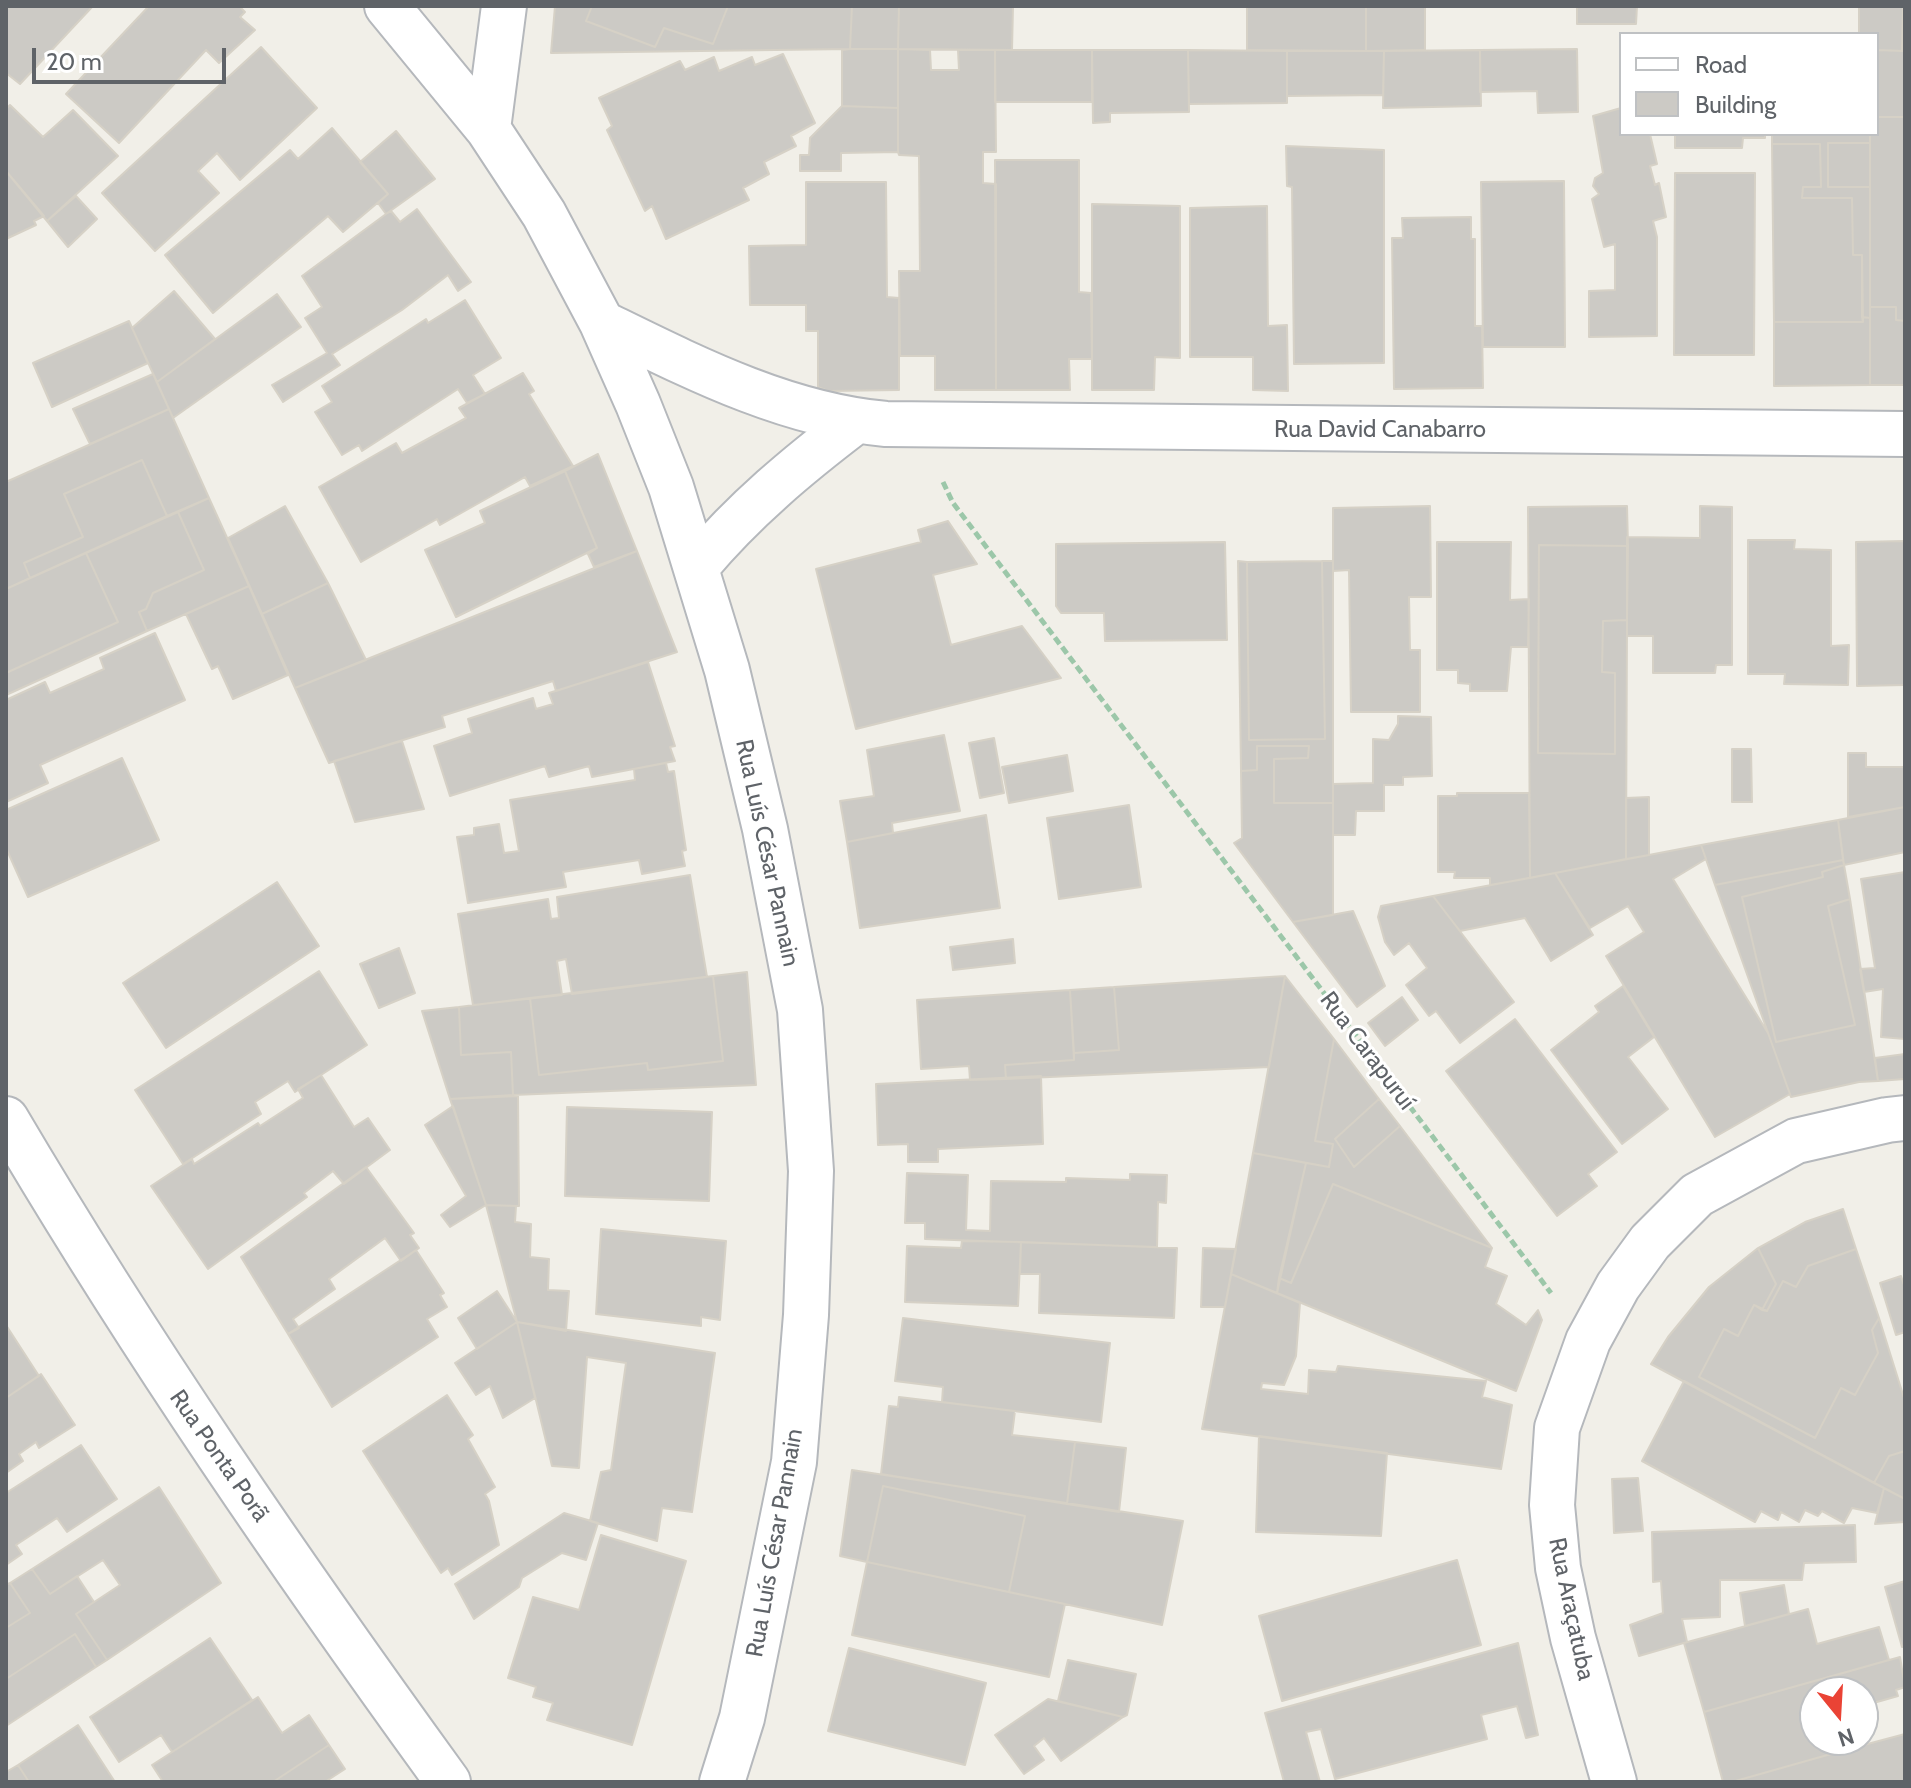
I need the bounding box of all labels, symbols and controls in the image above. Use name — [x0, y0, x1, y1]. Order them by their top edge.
scale bar — [36, 32, 230, 82]
legend — [1619, 32, 1879, 136]
text: 20 m — [46, 47, 102, 76]
text: Road — [1695, 50, 1747, 79]
text: Building — [1695, 90, 1776, 119]
street label: Rua David Canabarro — [1274, 416, 1486, 444]
street label: Rua Luís César Pannain — [729, 737, 805, 969]
street label: Rua Carapuruí — [1313, 986, 1421, 1116]
street label: Rua Ponta Porã — [163, 1385, 275, 1527]
street label: Rua Luís César Pannain — [741, 1427, 809, 1659]
street label: Rua Araçatuba — [1542, 1535, 1600, 1683]
north arrow — [1799, 1676, 1879, 1756]
text: N — [1834, 1722, 1858, 1753]

